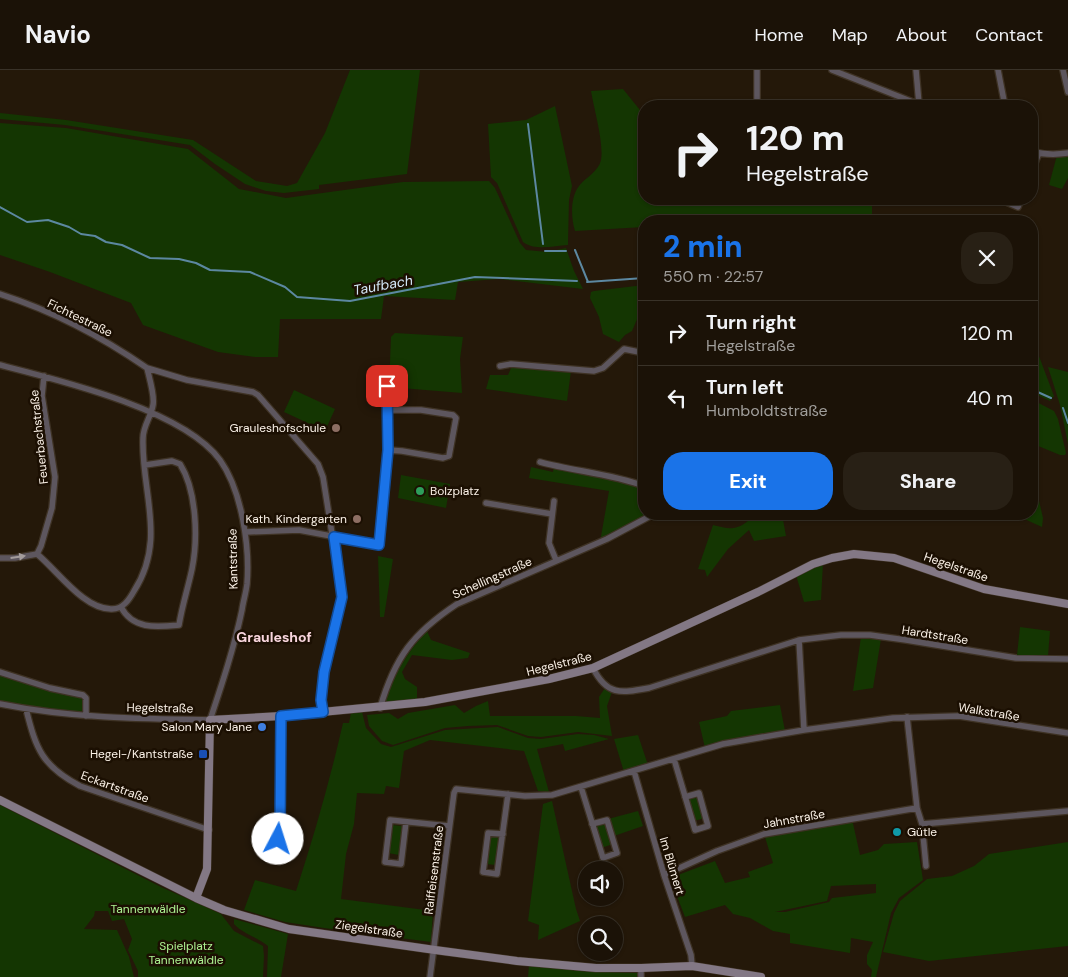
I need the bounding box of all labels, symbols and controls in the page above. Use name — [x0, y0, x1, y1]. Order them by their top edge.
text: Navio — [25, 19, 91, 50]
text: Home — [754, 23, 804, 47]
text: Map — [832, 23, 868, 47]
text: About — [896, 23, 947, 47]
text: Contact — [975, 23, 1043, 47]
text: 120 m — [746, 115, 845, 161]
icon: right — [663, 120, 728, 185]
text: Hegelstraße — [746, 159, 869, 188]
text: 2 min — [663, 227, 743, 266]
button: close — [961, 232, 1013, 284]
text: 550 m · 22:57 — [663, 266, 763, 287]
water label: Taufbach — [352, 271, 414, 299]
street label: Fichtestraße — [45, 295, 115, 341]
text: Turn right — [706, 310, 796, 335]
icon: right — [663, 319, 691, 347]
text: 120 m — [961, 321, 1013, 346]
text: Hegelstraße — [706, 335, 795, 356]
pin — [366, 365, 408, 407]
icon: arrive — [373, 372, 401, 400]
text: Turn left — [706, 375, 784, 400]
icon: left — [663, 384, 691, 412]
text: 40 m — [966, 386, 1013, 411]
street label: Feuerbachstraße — [26, 389, 52, 485]
text: Humboldtstraße — [706, 400, 828, 421]
place label: Grauleshofschule — [230, 420, 326, 436]
marker: Grauleshofschule — [330, 422, 342, 434]
button: Exit — [663, 452, 833, 510]
button: Share — [843, 452, 1013, 510]
place label: Bolzplatz — [430, 483, 479, 499]
marker: Bolzplatz — [414, 485, 426, 497]
place label: Kath. Kindergarten — [245, 511, 347, 527]
marker: Kath. Kindergarten — [351, 513, 363, 525]
street label: Kantstraße — [224, 528, 242, 590]
street label: Hegelstraße — [922, 549, 990, 586]
one-way arrow — [11, 553, 27, 561]
street label: Schellingstraße — [450, 553, 534, 603]
street label: Hardtstraße — [901, 622, 970, 648]
district label: Grauleshof — [236, 628, 312, 646]
street label: Hegelstraße — [525, 648, 594, 680]
street label: Hegelstraße — [126, 699, 194, 717]
street label: Walkstraße — [957, 699, 1021, 725]
place label: Salon Mary Jane — [161, 719, 252, 735]
marker: Salon Mary Jane — [256, 721, 268, 733]
place label: Hegel-/Kantstraße — [90, 746, 193, 762]
marker: Hegel-/Kantstraße — [197, 748, 209, 760]
street label: Eckartstraße — [79, 767, 151, 807]
street label: Jahnstraße — [762, 806, 826, 832]
position arrow — [251, 812, 303, 864]
street label: Raiffeisenstraße — [421, 824, 447, 916]
place label: Gütle — [907, 824, 937, 840]
marker: Gütle — [891, 826, 903, 838]
street label: Im Blümert — [656, 835, 689, 897]
map controls — [578, 861, 623, 961]
button: sound — [578, 861, 623, 906]
park label: Tannenwäldle — [110, 901, 186, 917]
street label: Ziegelstraße — [334, 916, 404, 942]
button: search — [578, 916, 623, 961]
park label: Spielplatz Tannenwäldle — [148, 938, 224, 968]

